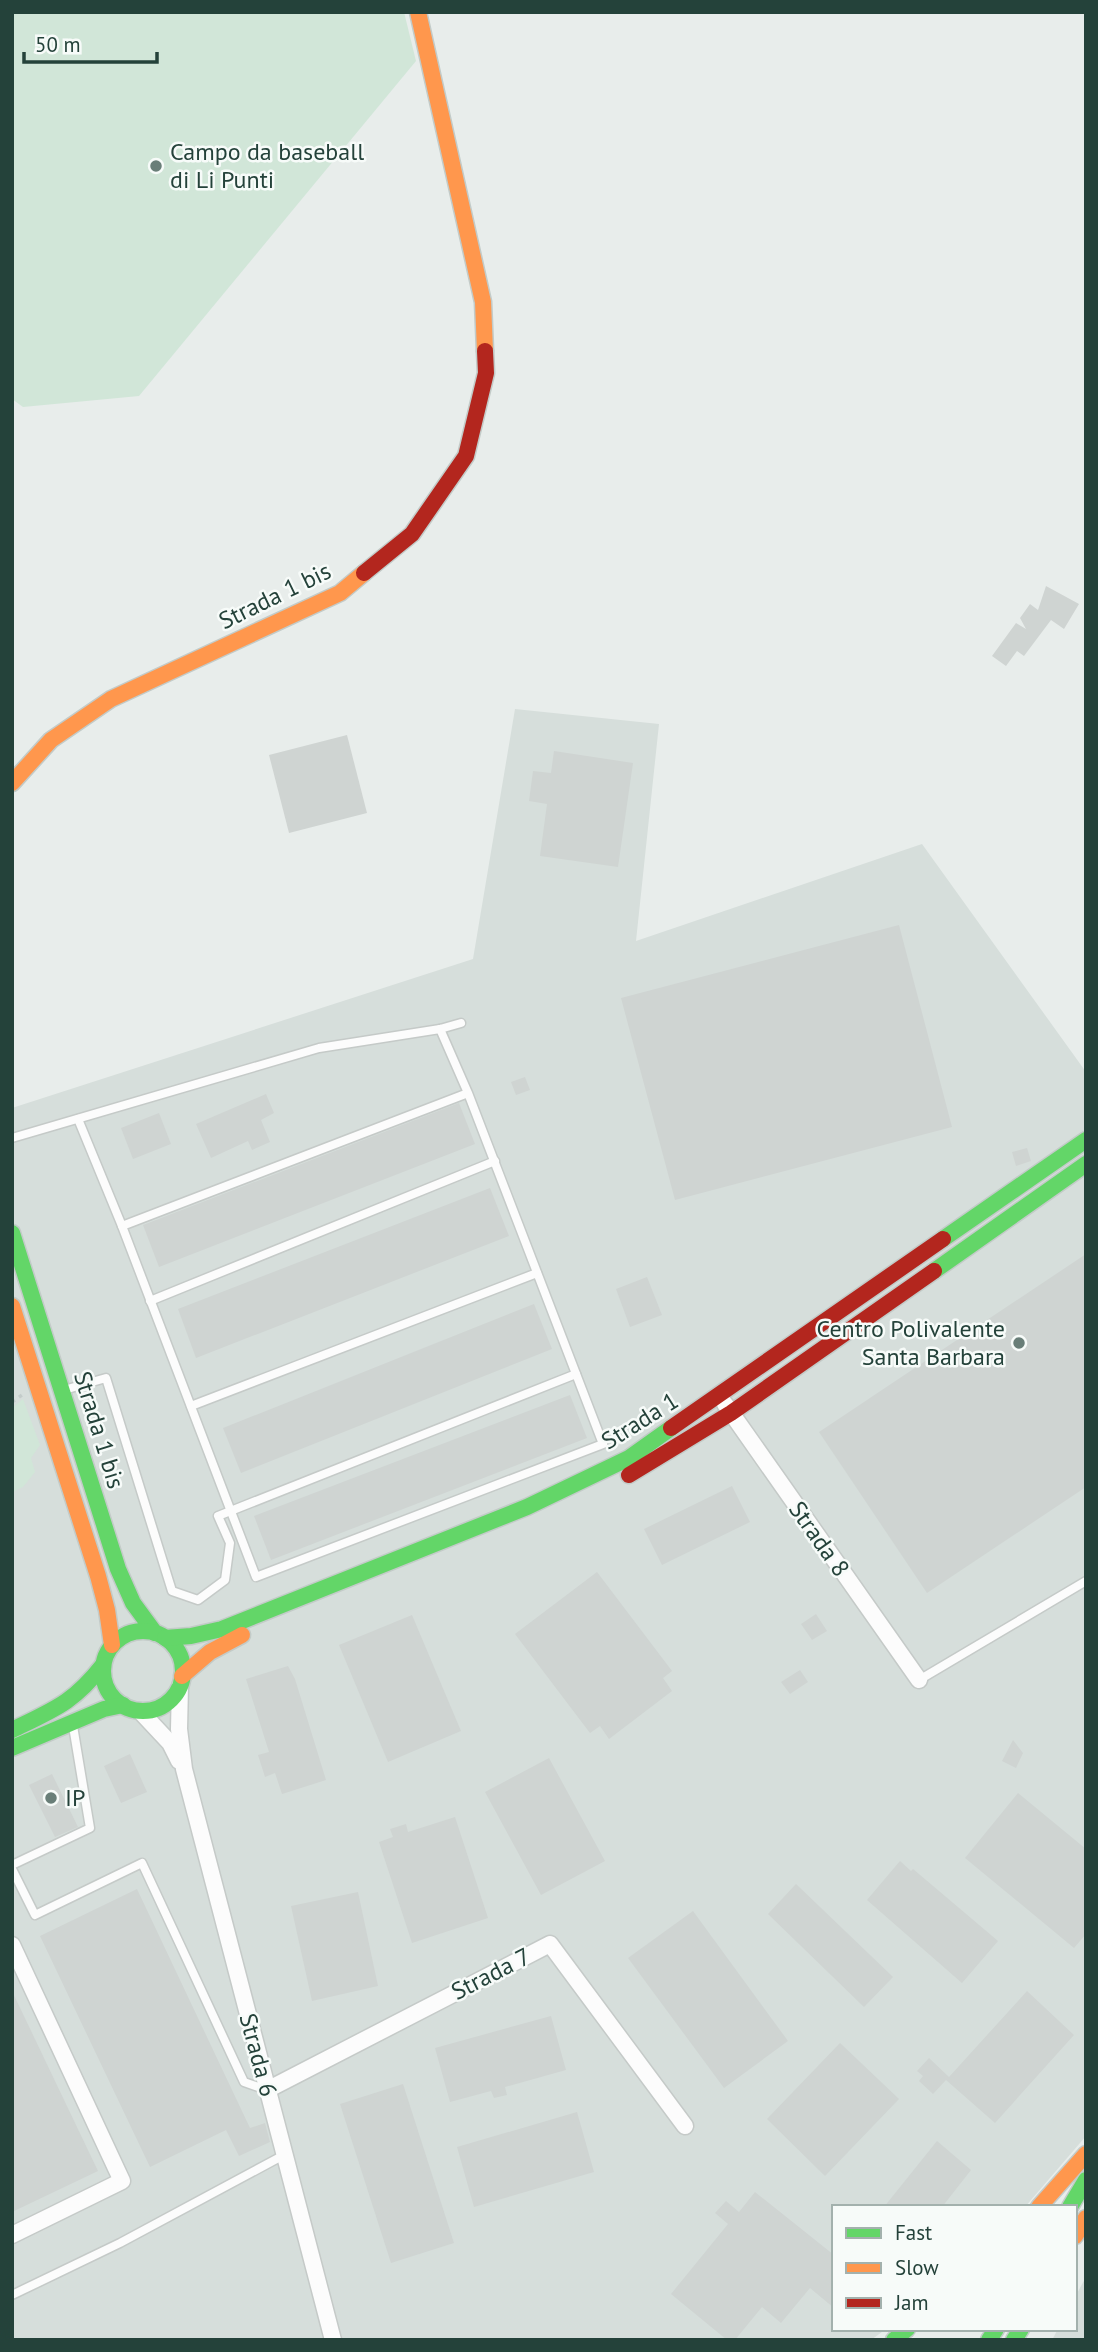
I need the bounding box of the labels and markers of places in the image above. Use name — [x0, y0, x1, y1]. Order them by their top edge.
place label: Campo da baseball di Li Punti — [170, 136, 364, 195]
marker: Campo da baseball di Li Punti — [148, 158, 164, 174]
place label: Centro Polivalente Santa Barbara — [817, 1313, 1005, 1372]
marker: Centro Polivalente Santa Barbara — [1011, 1335, 1027, 1351]
place label: IP — [65, 1782, 85, 1813]
marker: IP — [43, 1790, 59, 1806]

